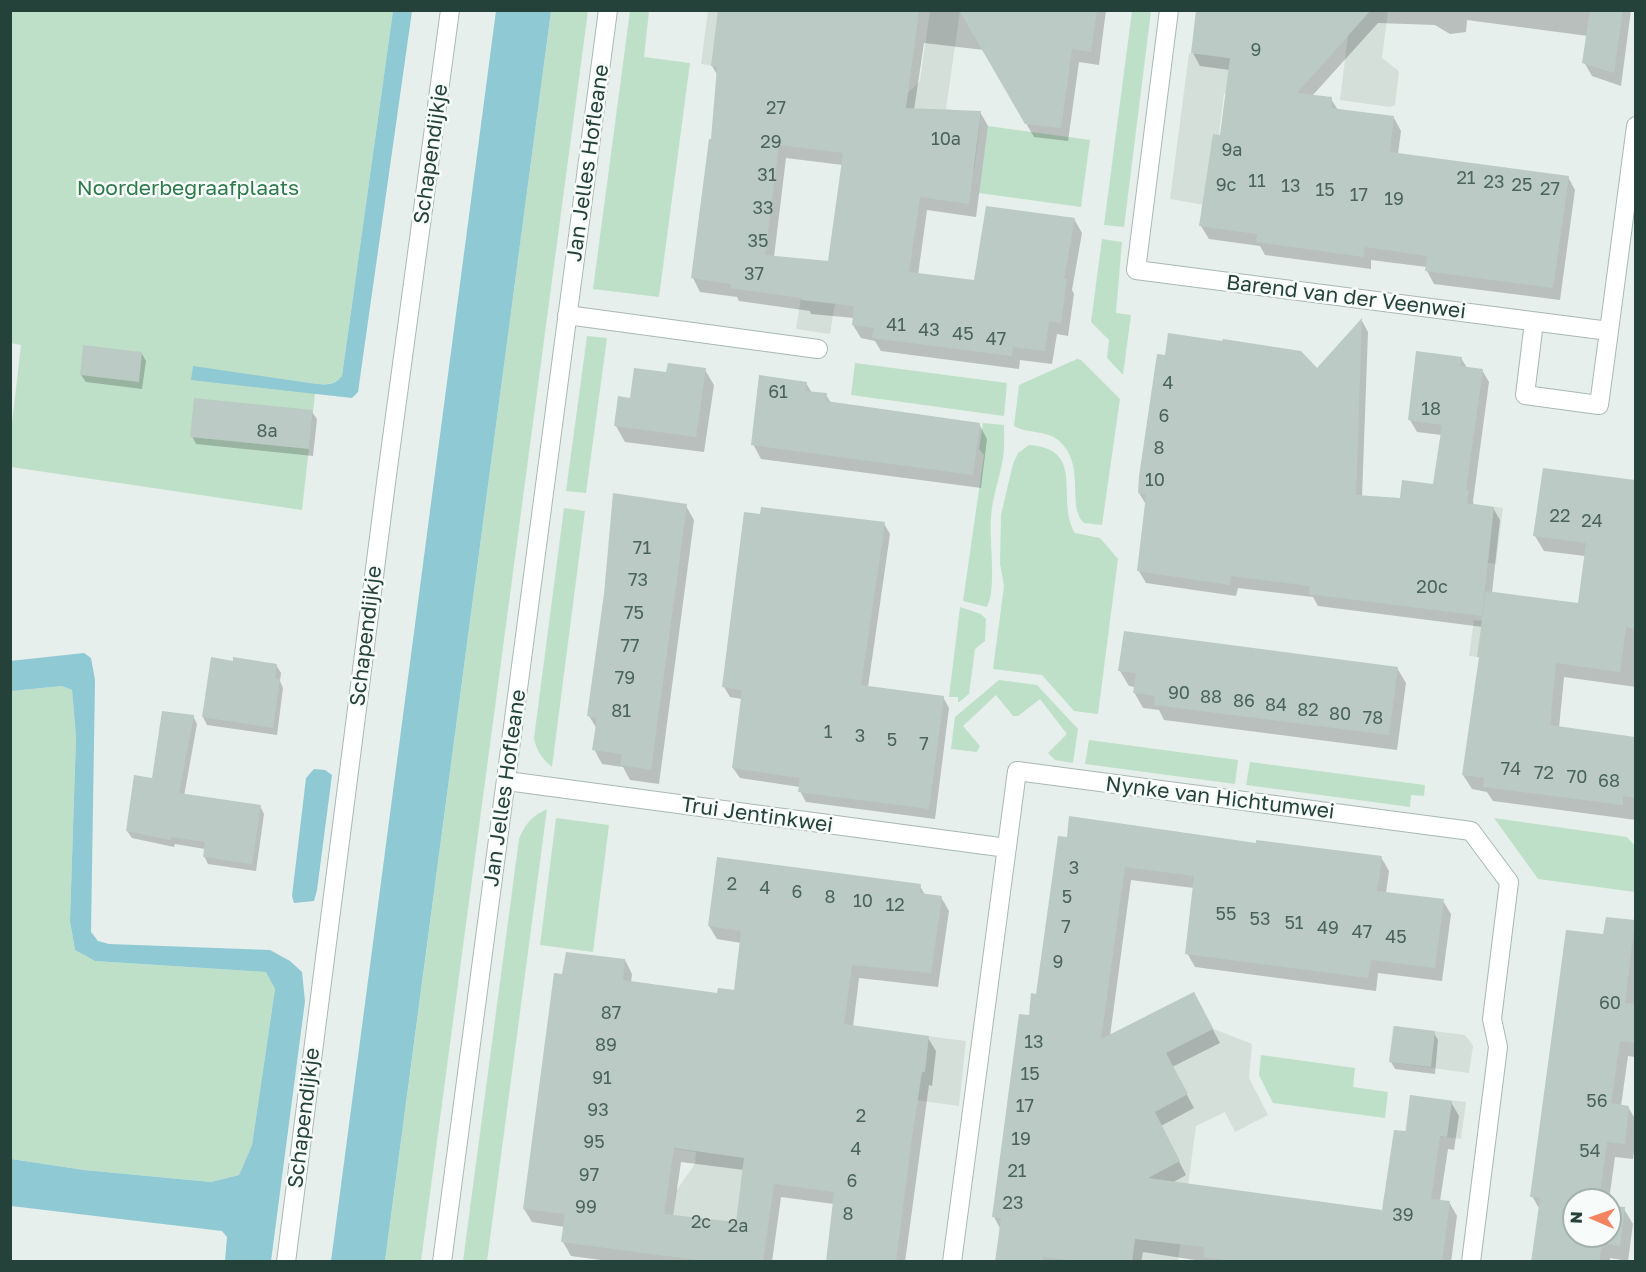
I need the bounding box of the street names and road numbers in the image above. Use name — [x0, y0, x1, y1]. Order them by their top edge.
street label: Jan Jelles Hofleane — [562, 63, 614, 263]
street label: Schapendijkje — [409, 82, 453, 226]
street label: Barend van der Veenwei — [1225, 270, 1467, 324]
street label: Schapendijkje — [345, 564, 387, 708]
street label: Jan Jelles Hofleane — [479, 688, 531, 888]
street label: Nynke van Hichtumwei — [1104, 771, 1336, 825]
street label: Trui Jentinkwei — [679, 792, 835, 838]
street label: Schapendijkje — [283, 1046, 325, 1190]

